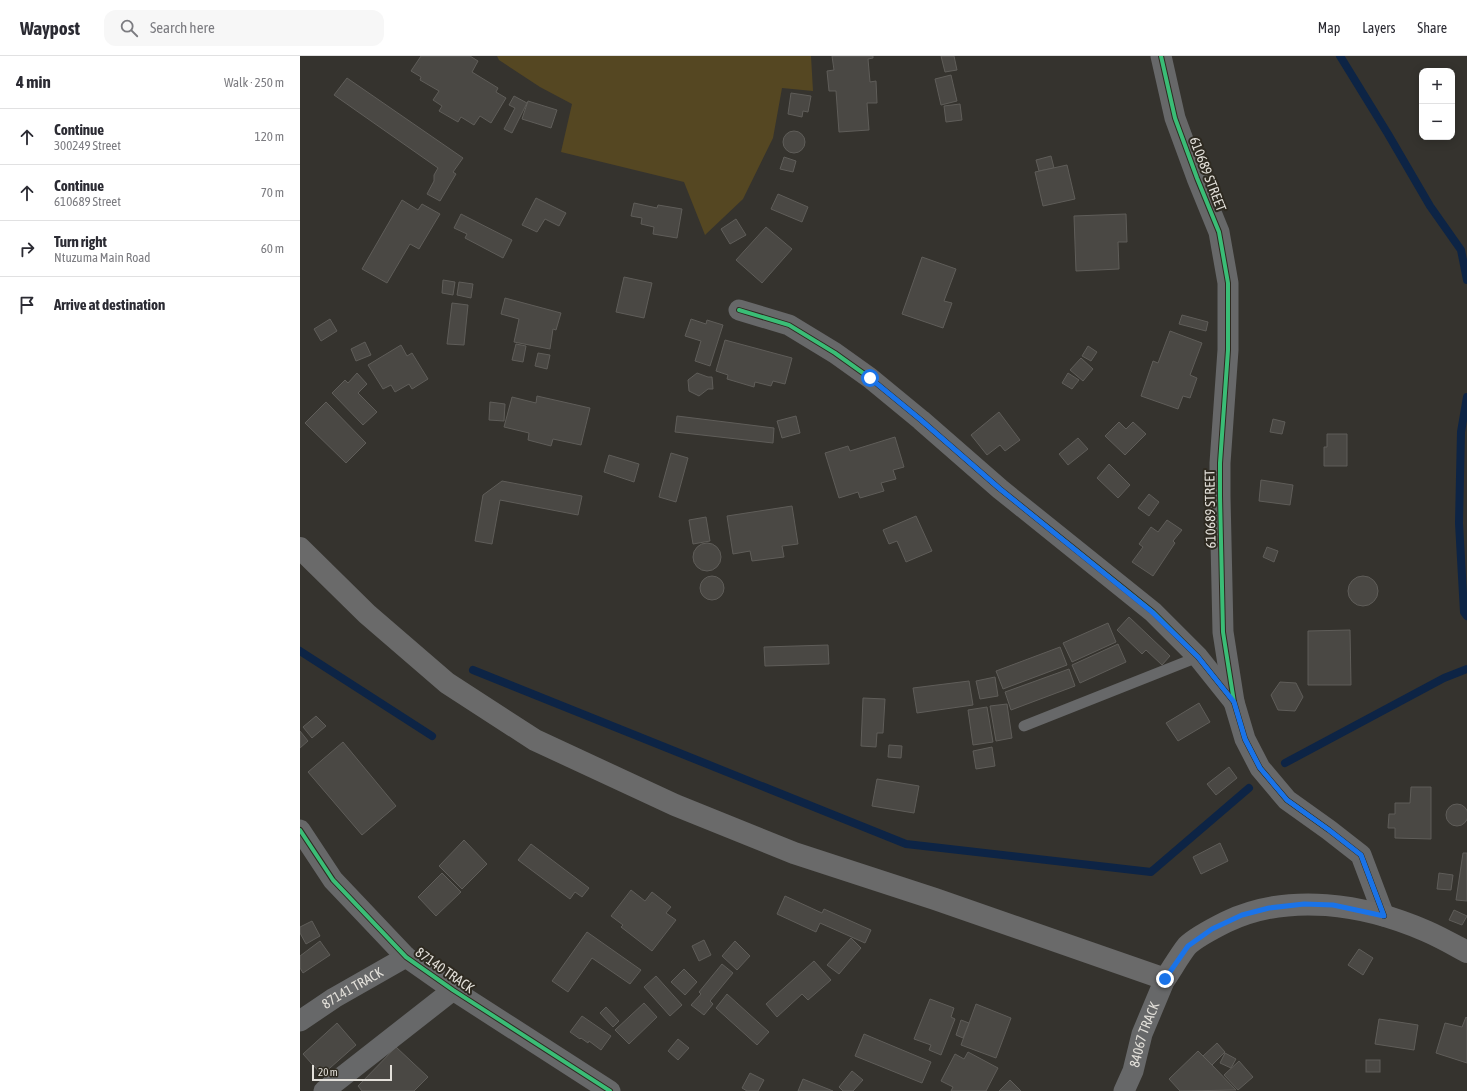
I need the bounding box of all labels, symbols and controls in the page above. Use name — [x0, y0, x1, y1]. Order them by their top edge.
search box — [104, 10, 384, 46]
text: Waypost — [20, 17, 80, 39]
icon: search — [118, 17, 140, 39]
text: Search here — [150, 19, 215, 36]
text: Map — [1318, 20, 1340, 36]
text: Layers — [1362, 20, 1395, 36]
text: Share — [1417, 20, 1447, 36]
map controls — [1419, 68, 1455, 140]
button: + — [1419, 68, 1455, 104]
text: 4 min — [16, 72, 51, 92]
text: Walk · 250 m — [224, 75, 284, 90]
button: − — [1419, 104, 1455, 140]
text: Continue — [54, 121, 104, 138]
icon: ahead — [16, 126, 38, 148]
text: 120 m — [255, 129, 284, 144]
street label: 610689 STREET — [1186, 134, 1230, 214]
text: 300249 Street — [54, 138, 121, 153]
text: Continue — [54, 177, 104, 194]
icon: ahead — [16, 182, 38, 204]
text: 70 m — [261, 185, 284, 200]
text: 610689 Street — [54, 194, 121, 209]
text: Turn right — [54, 233, 107, 250]
icon: right — [16, 238, 38, 260]
text: 60 m — [261, 241, 284, 256]
text: Ntuzuma Main Road — [54, 250, 151, 265]
icon: arrive — [16, 294, 38, 316]
text: Arrive at destination — [54, 296, 165, 313]
route start — [861, 369, 879, 387]
street label: 610689 STREET — [1201, 470, 1219, 548]
street label: 87140 TRACK — [413, 944, 478, 996]
street label: 87141 TRACK — [319, 964, 386, 1012]
route end — [1156, 970, 1174, 988]
street label: 84067 TRACK — [1126, 999, 1163, 1069]
scale bar — [312, 1063, 392, 1082]
text: 20 m — [318, 1066, 338, 1078]

